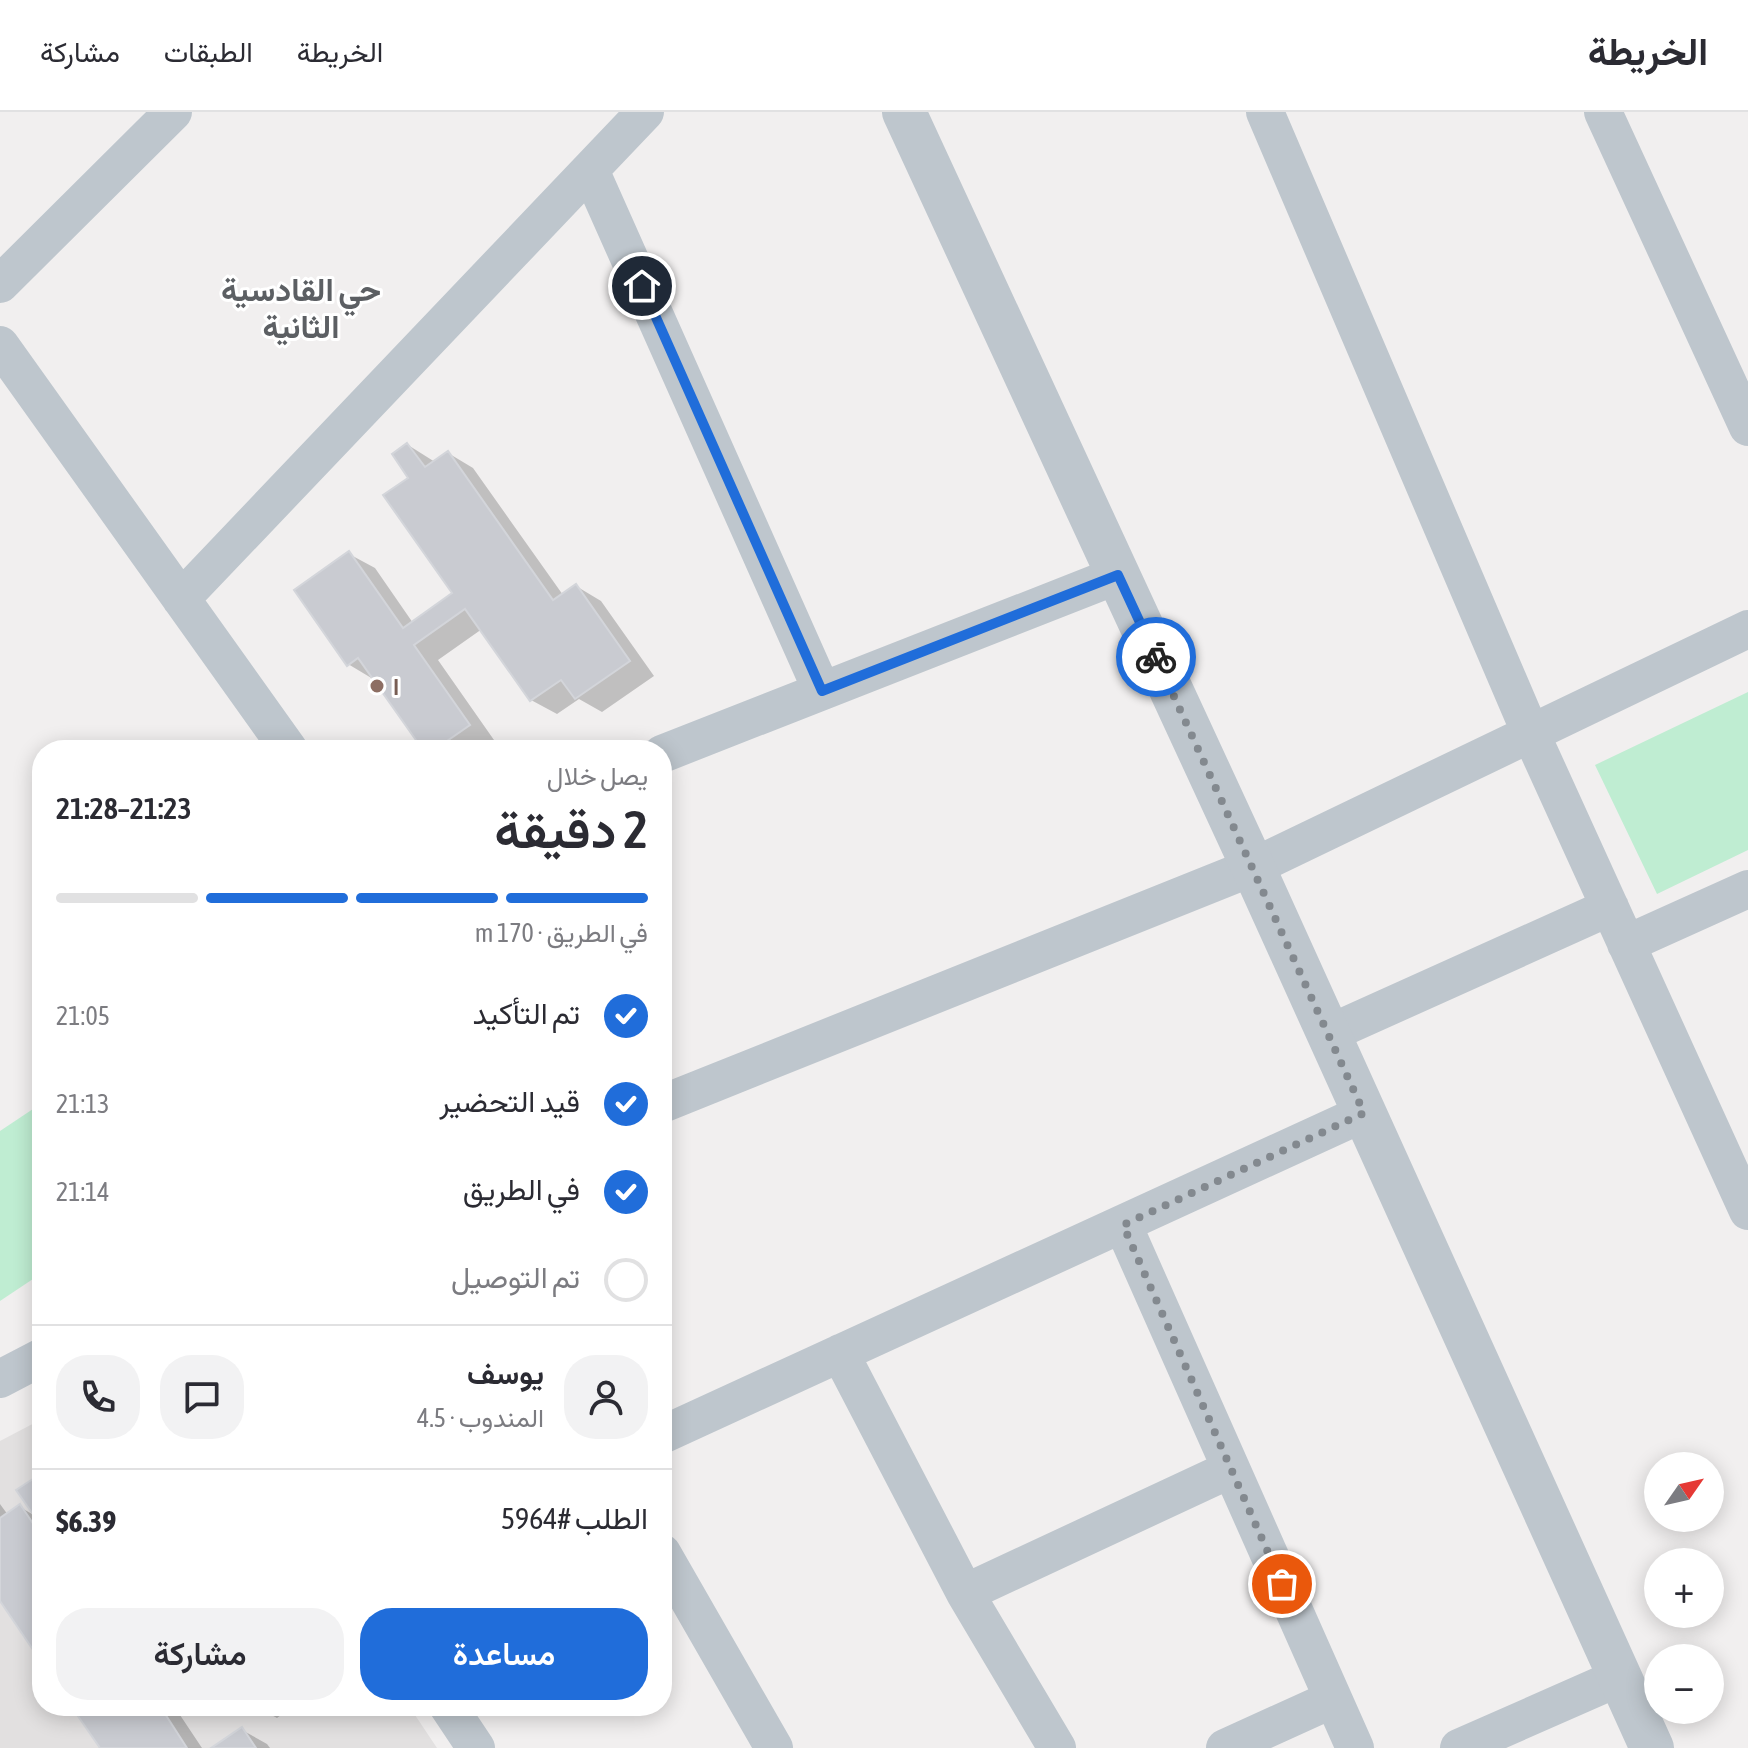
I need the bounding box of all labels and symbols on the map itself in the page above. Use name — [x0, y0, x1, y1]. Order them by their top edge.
pin — [608, 252, 676, 320]
district label: حي القادسية الثانية — [221, 271, 381, 346]
courier — [1116, 617, 1196, 697]
place label: ا — [393, 673, 399, 700]
marker: ا — [368, 677, 386, 695]
north arrow — [1644, 1452, 1724, 1532]
pin — [1248, 1550, 1316, 1618]

